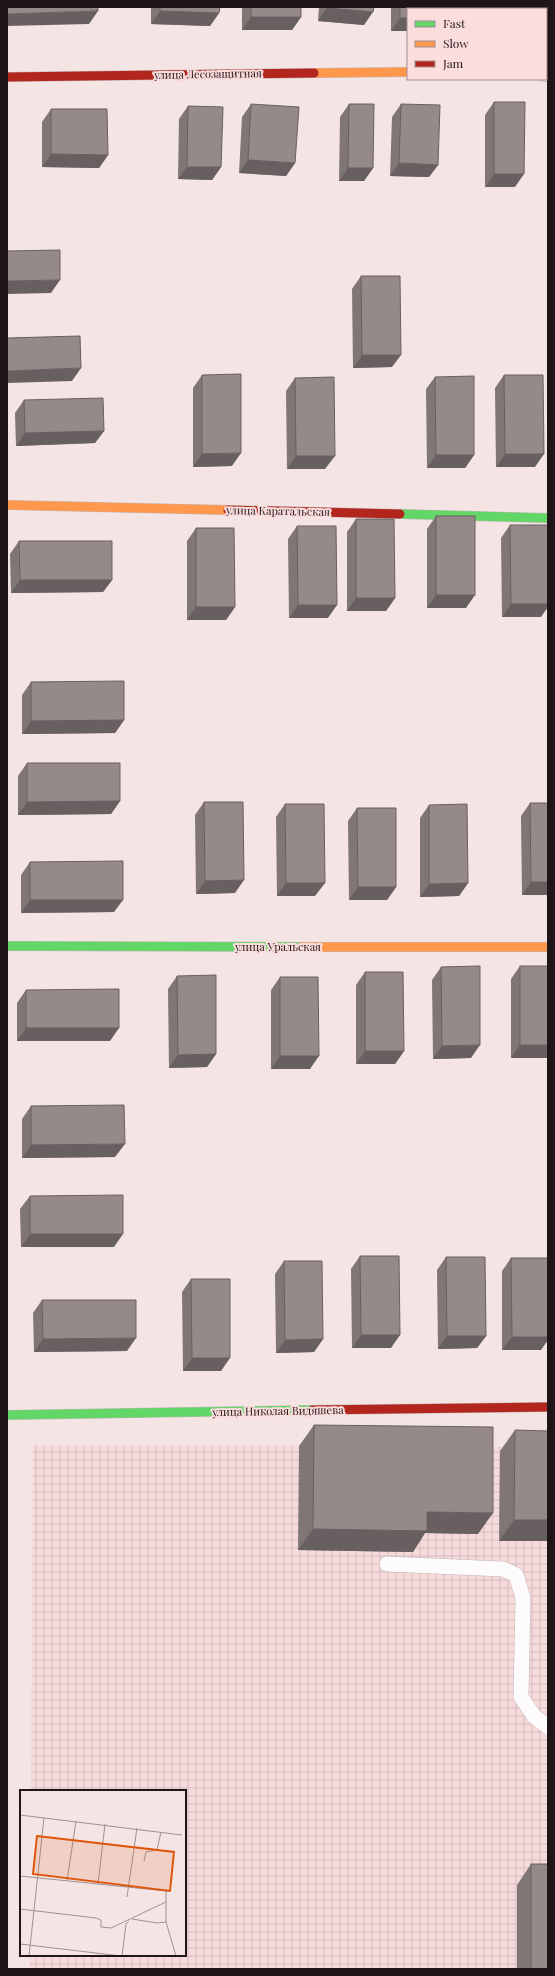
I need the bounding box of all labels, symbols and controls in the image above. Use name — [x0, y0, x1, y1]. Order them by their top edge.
legend — [407, 8, 547, 80]
text: Fast — [443, 15, 466, 31]
text: Slow — [443, 35, 469, 51]
text: Jam — [442, 55, 464, 71]
street label: улица Лесозащитная — [153, 65, 262, 82]
street label: улица Каратальская — [225, 502, 330, 519]
street label: улица Уральская — [234, 939, 321, 954]
street label: улица Николая Видяшева — [211, 1402, 344, 1419]
inset map — [20, 1790, 186, 1956]

